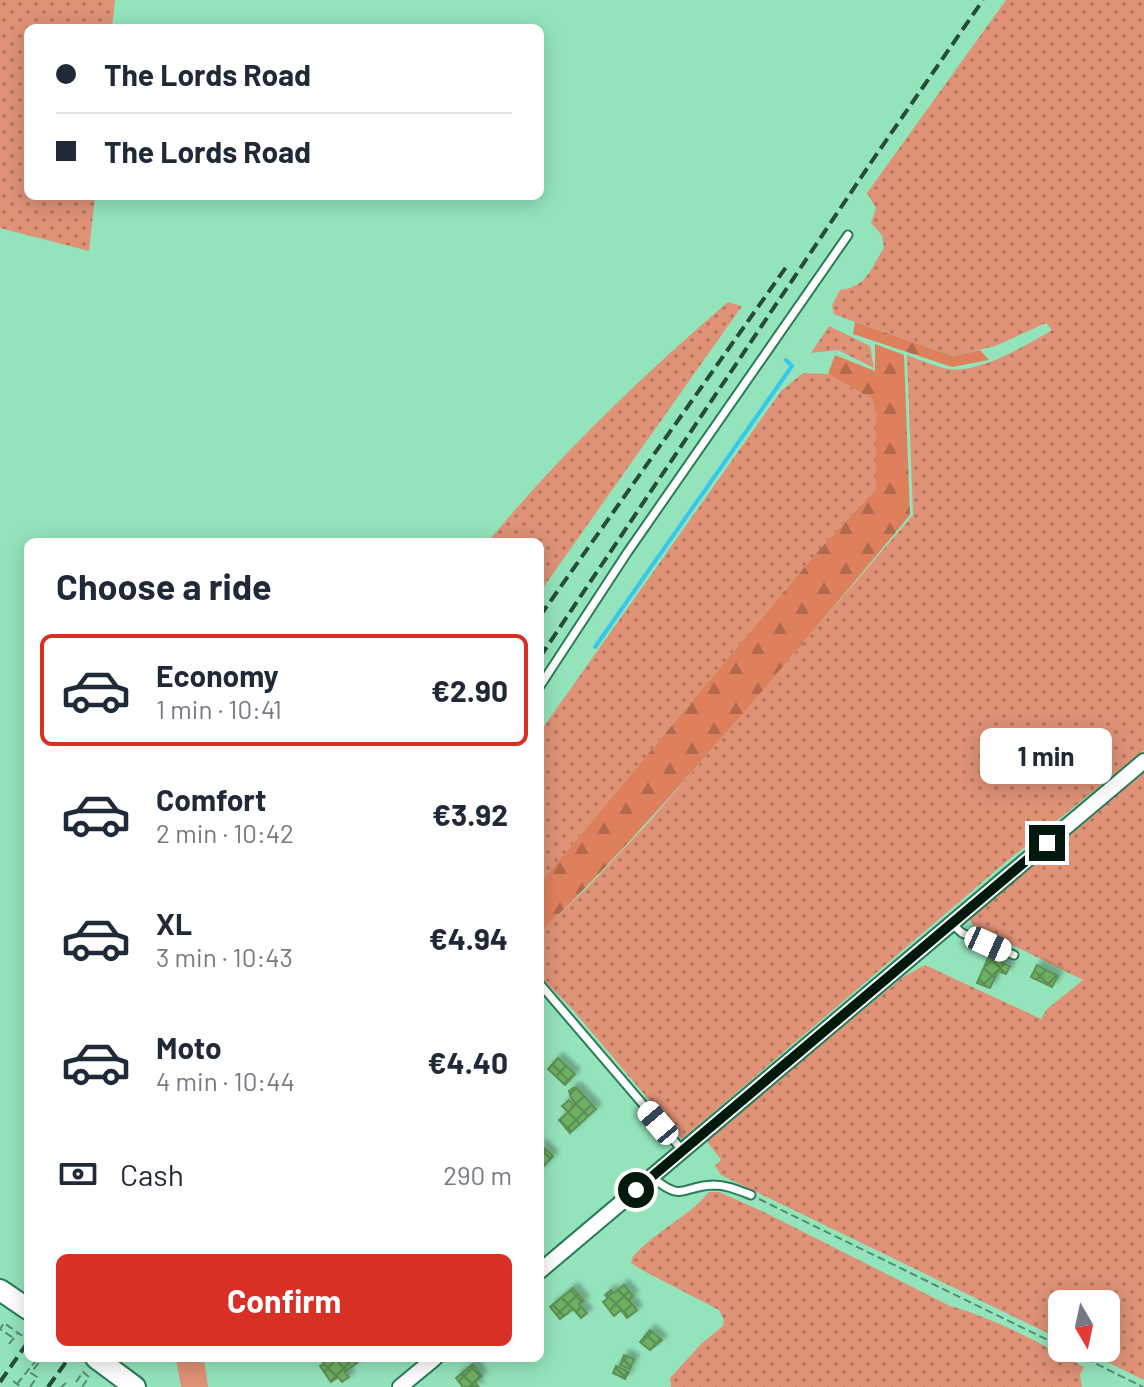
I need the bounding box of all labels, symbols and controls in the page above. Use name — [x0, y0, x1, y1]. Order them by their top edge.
text: The Lords Road — [104, 56, 311, 92]
text: The Lords Road — [104, 133, 311, 169]
text: Choose a ride — [56, 564, 272, 607]
icon: car — [60, 654, 132, 726]
text: Economy — [156, 657, 279, 693]
text: €2.90 — [431, 672, 508, 708]
text: 1 min · 10:41 — [156, 693, 282, 724]
callout: 1 min — [981, 727, 1113, 783]
text: 1 min — [1018, 740, 1074, 771]
icon: car — [60, 778, 132, 850]
text: Comfort — [156, 781, 266, 817]
text: €3.92 — [432, 796, 508, 832]
text: 2 min · 10:42 — [156, 817, 294, 848]
route end — [1029, 825, 1065, 861]
icon: car — [60, 902, 132, 974]
text: XL — [156, 905, 192, 941]
text: €4.94 — [429, 920, 508, 956]
car — [961, 923, 1015, 965]
text: 3 min · 10:43 — [156, 941, 293, 972]
icon: car — [60, 1026, 132, 1098]
text: Moto — [156, 1029, 222, 1065]
text: €4.40 — [427, 1044, 508, 1080]
text: 4 min · 10:44 — [156, 1065, 295, 1096]
car — [633, 1097, 683, 1149]
icon: cash — [56, 1152, 100, 1196]
text: Cash — [120, 1156, 184, 1192]
text: 290 m — [443, 1159, 512, 1190]
route start — [618, 1172, 654, 1208]
button: Confirm — [56, 1254, 512, 1346]
north arrow — [1048, 1290, 1120, 1362]
map controls — [1048, 1290, 1120, 1362]

